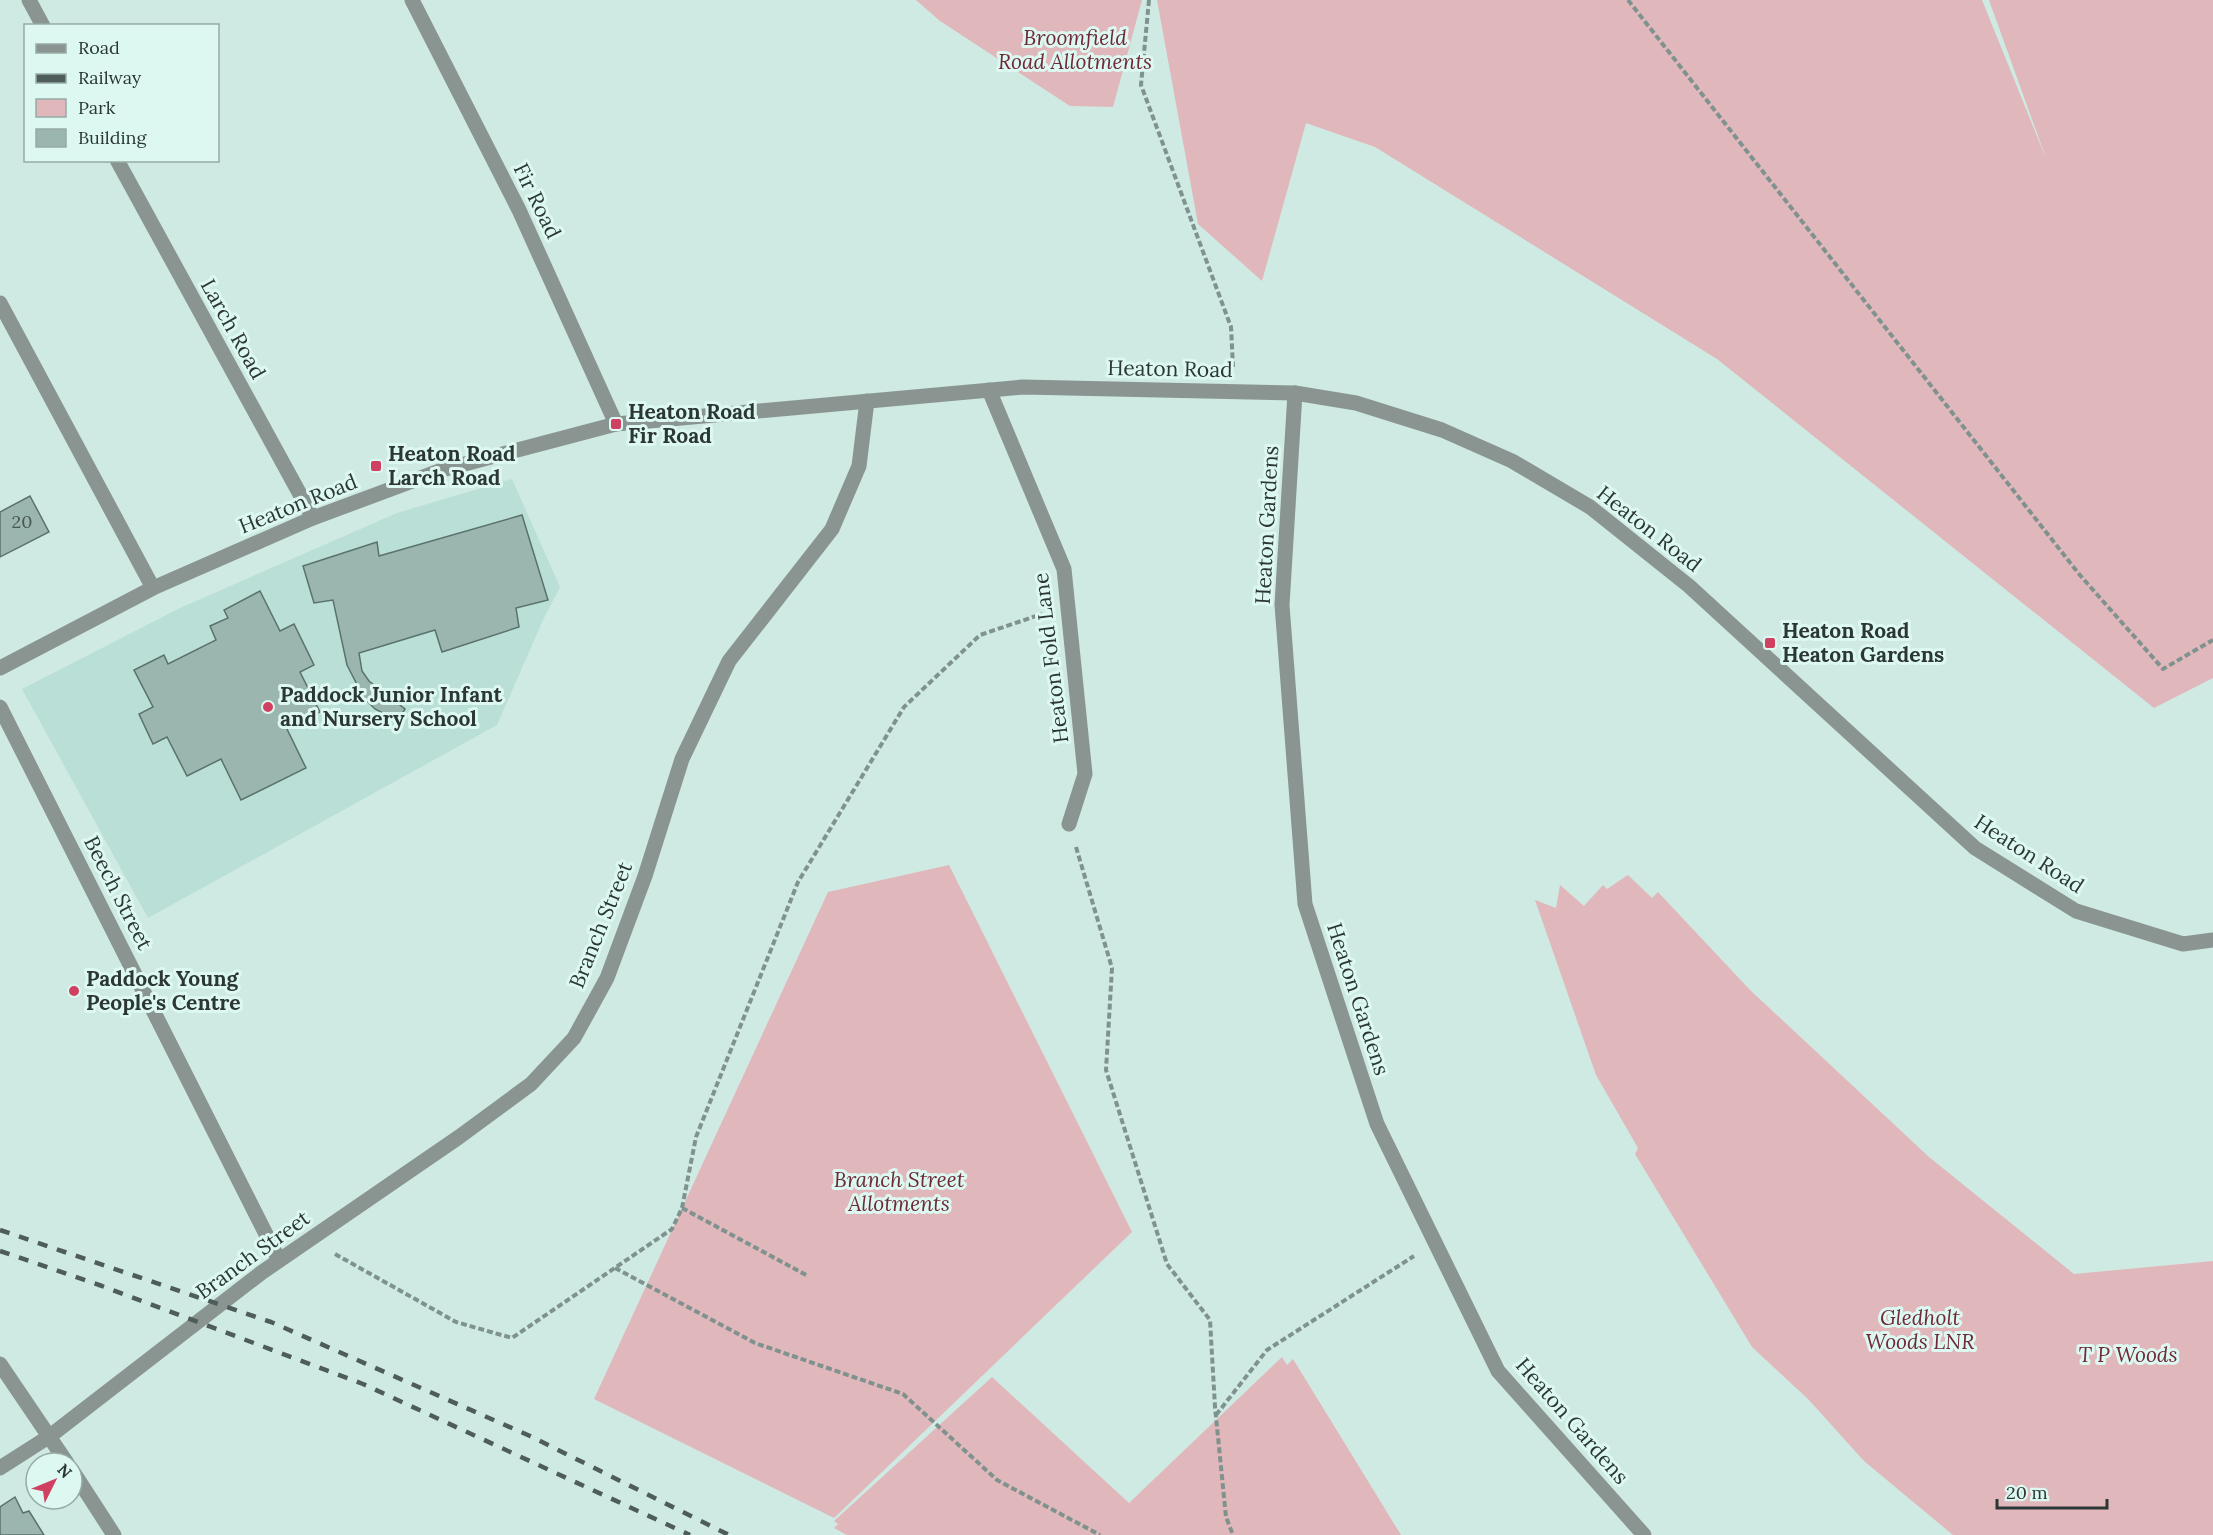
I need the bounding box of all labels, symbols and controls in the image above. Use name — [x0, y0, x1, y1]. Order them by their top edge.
legend — [24, 24, 219, 162]
park label: Broomfield Road Allotments — [998, 24, 1152, 75]
text: Road — [78, 36, 120, 59]
text: Railway — [78, 66, 142, 89]
text: Park — [78, 96, 116, 119]
text: Building — [78, 126, 148, 149]
street label: Fir Road — [508, 159, 567, 243]
street label: Larch Road — [195, 274, 272, 384]
street label: Heaton Road — [1107, 354, 1233, 383]
place label: Heaton Road Fir Road — [628, 398, 756, 449]
marker: Heaton Road Fir Road — [609, 417, 623, 431]
place label: Heaton Road Larch Road — [388, 440, 516, 491]
street label: Heaton Gardens — [1249, 445, 1284, 605]
marker: Heaton Road Larch Road — [369, 459, 383, 473]
street label: Heaton Road — [235, 468, 361, 540]
street label: Heaton Road — [1592, 479, 1707, 578]
house number: 20 — [12, 510, 32, 533]
street label: Heaton Fold Lane — [1027, 571, 1074, 745]
place label: Heaton Road Heaton Gardens — [1782, 617, 1944, 668]
marker: Heaton Road Heaton Gardens — [1763, 636, 1777, 650]
place label: Paddock Junior Infant and Nursery School — [280, 681, 503, 732]
marker: Paddock Junior Infant and Nursery School — [261, 700, 275, 714]
street label: Heaton Road — [1969, 808, 2089, 899]
street label: Beech Street — [78, 831, 159, 955]
street label: Branch Street — [563, 857, 639, 992]
street label: Heaton Gardens — [1321, 919, 1396, 1079]
place label: Paddock Young People's Centre — [86, 965, 241, 1016]
marker: Paddock Young People's Centre — [67, 984, 81, 998]
park label: Branch Street Allotments — [834, 1166, 965, 1217]
street label: Branch Street — [190, 1204, 316, 1305]
park label: Gledholt Woods LNR — [1866, 1304, 1974, 1355]
park label: T P Woods — [2078, 1341, 2178, 1368]
street label: Heaton Gardens — [1510, 1352, 1635, 1489]
north arrow — [24, 1451, 84, 1511]
text: N — [53, 1459, 77, 1482]
scale bar — [1997, 1472, 2106, 1510]
text: 20 m — [2006, 1481, 2048, 1504]

